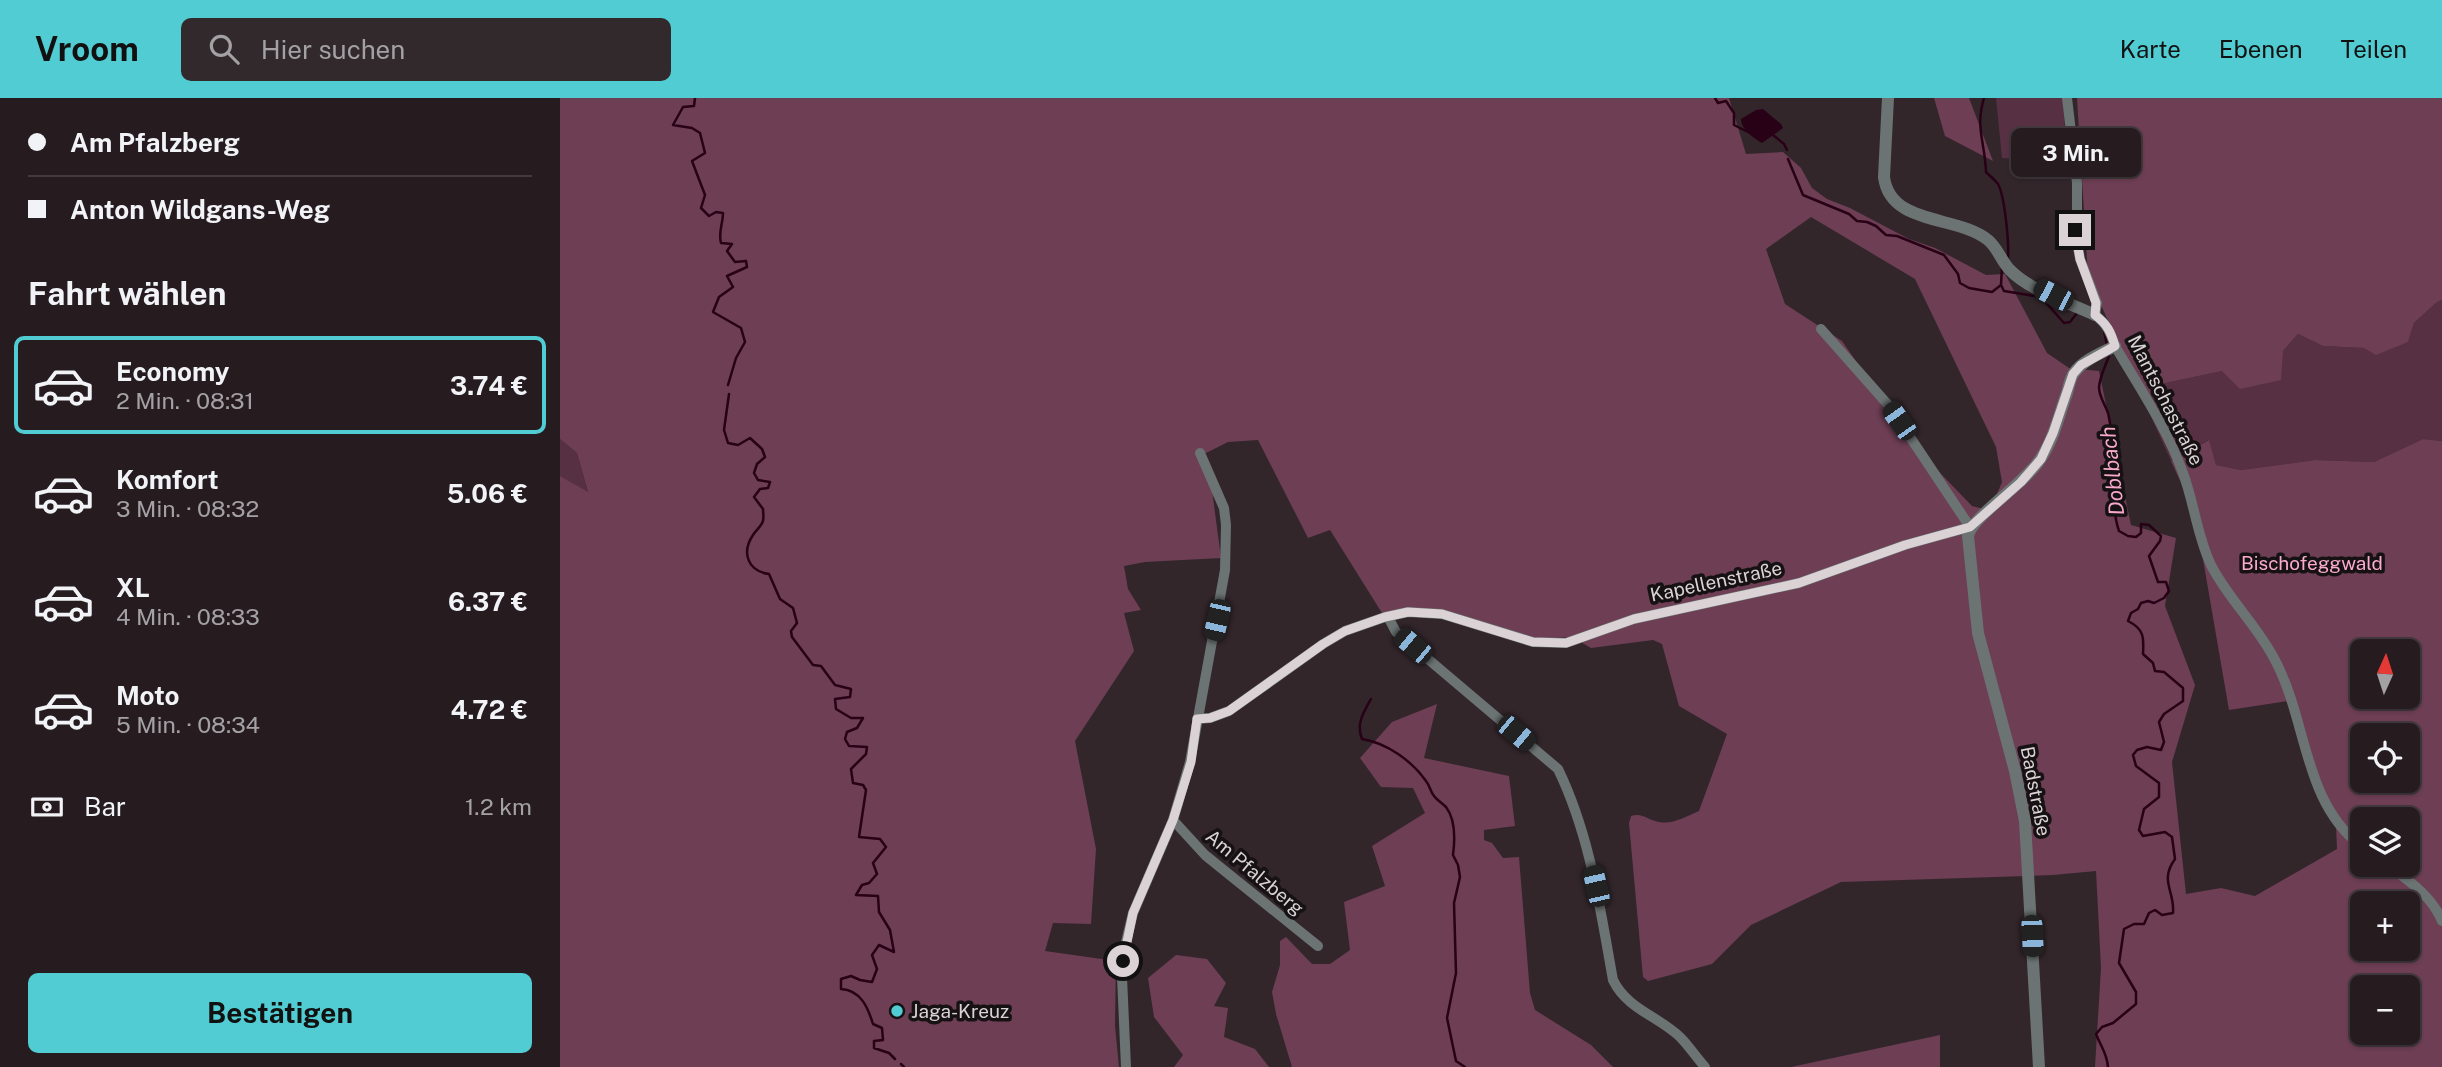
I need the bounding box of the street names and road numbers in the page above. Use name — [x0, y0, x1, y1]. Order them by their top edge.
street label: Mantschastraße — [2124, 331, 2208, 469]
street label: Kapellenstraße — [1648, 556, 1784, 606]
street label: Badstraße — [2017, 744, 2055, 838]
street label: Am Pfalzberg — [1202, 825, 1308, 919]

